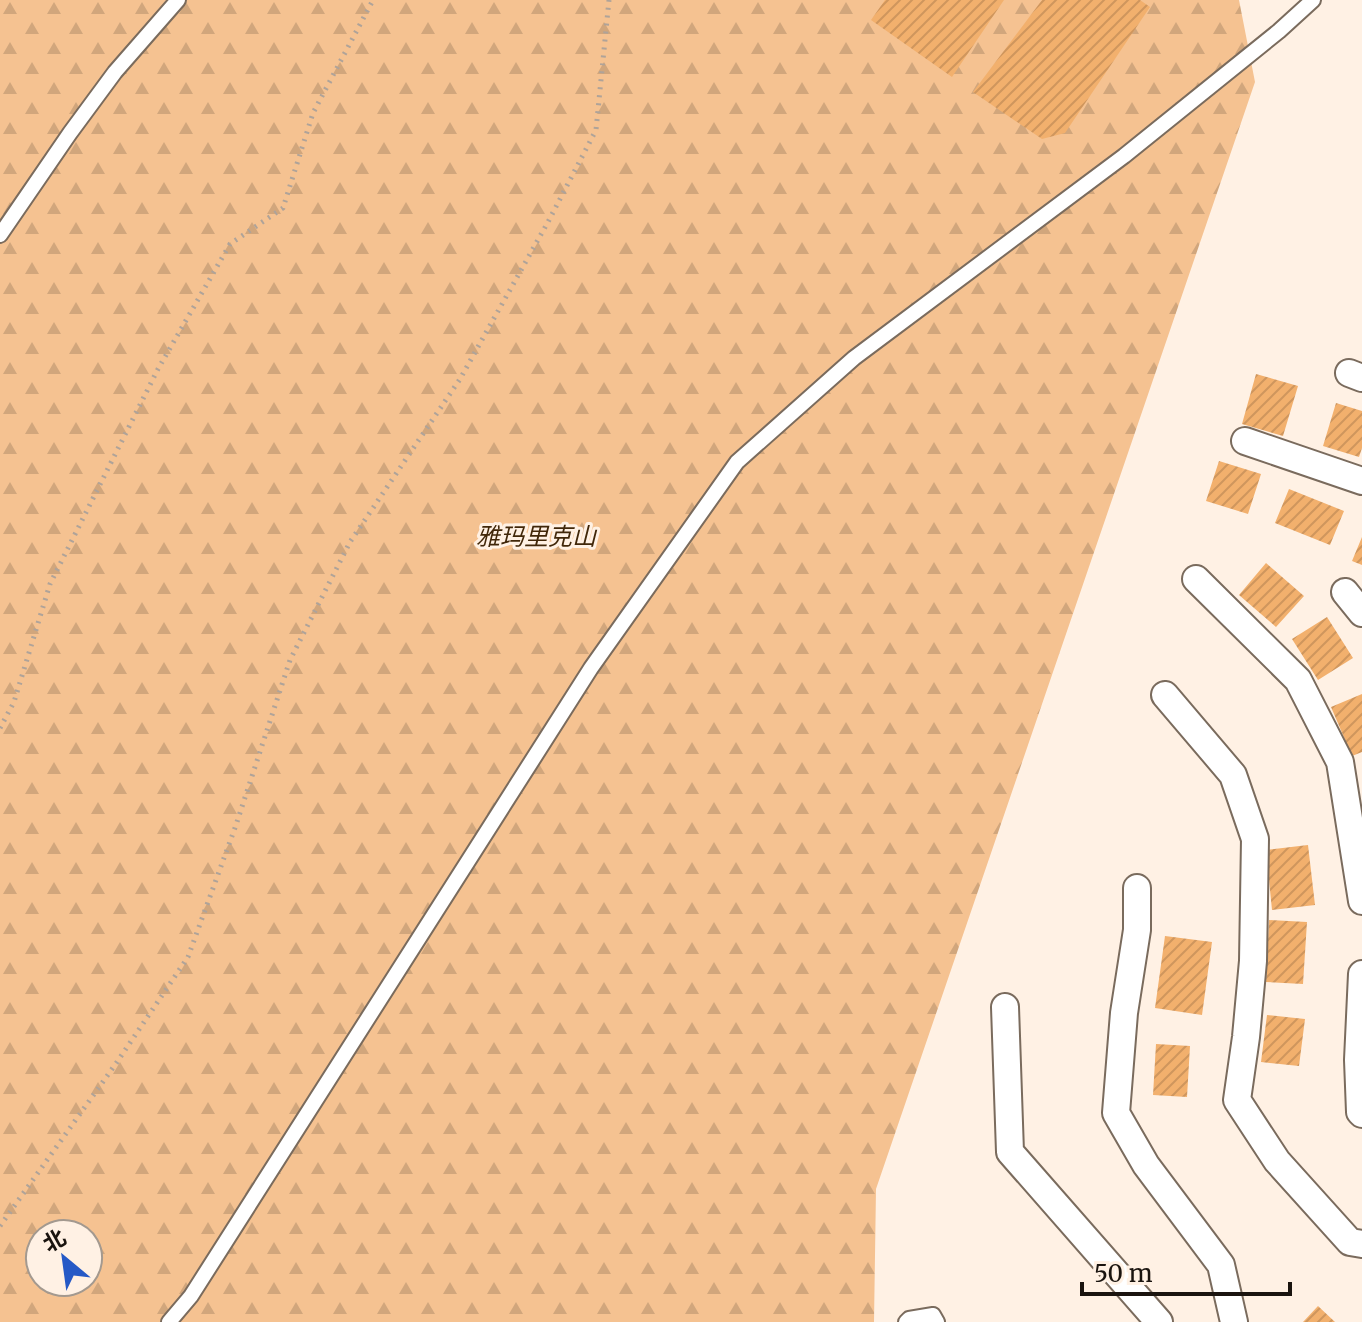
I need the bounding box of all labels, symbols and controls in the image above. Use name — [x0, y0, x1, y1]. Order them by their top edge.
park label: 雅玛里克山 — [476, 521, 598, 552]
north arrow — [24, 1218, 104, 1298]
text: 北 — [38, 1223, 71, 1258]
scale bar — [1082, 1246, 1290, 1296]
text: 50 m — [1094, 1258, 1153, 1289]

